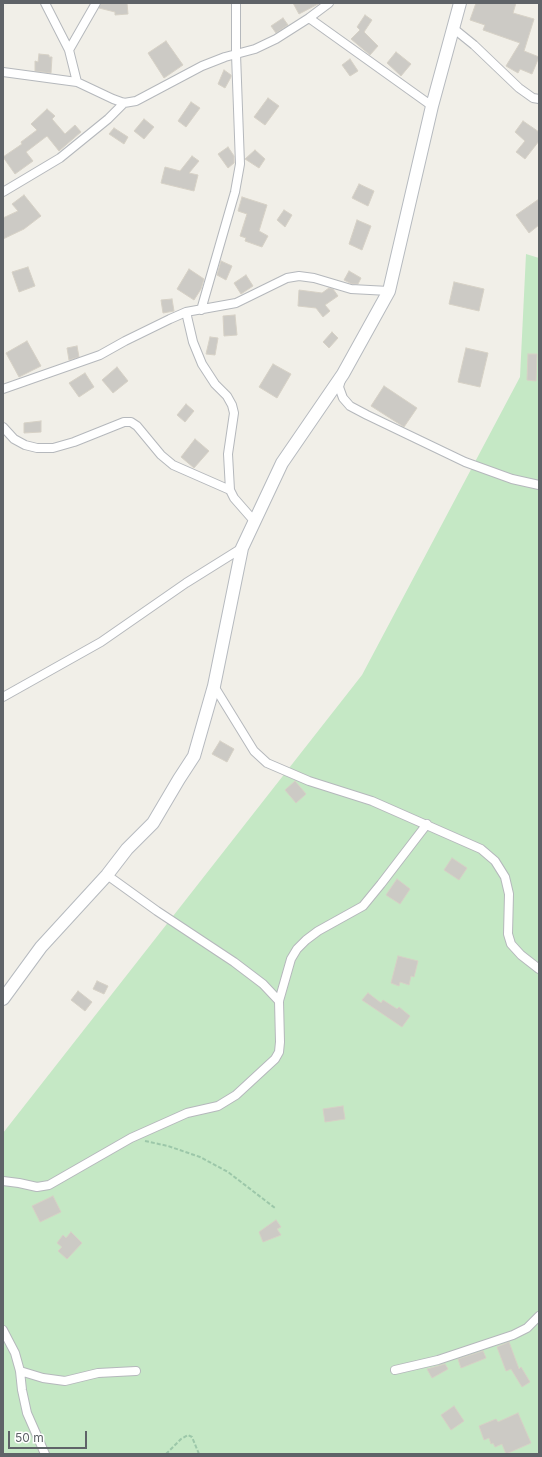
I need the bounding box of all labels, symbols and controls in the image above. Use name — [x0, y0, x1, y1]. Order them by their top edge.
scale bar — [10, 1423, 89, 1449]
text: 50 m — [15, 1430, 44, 1445]

